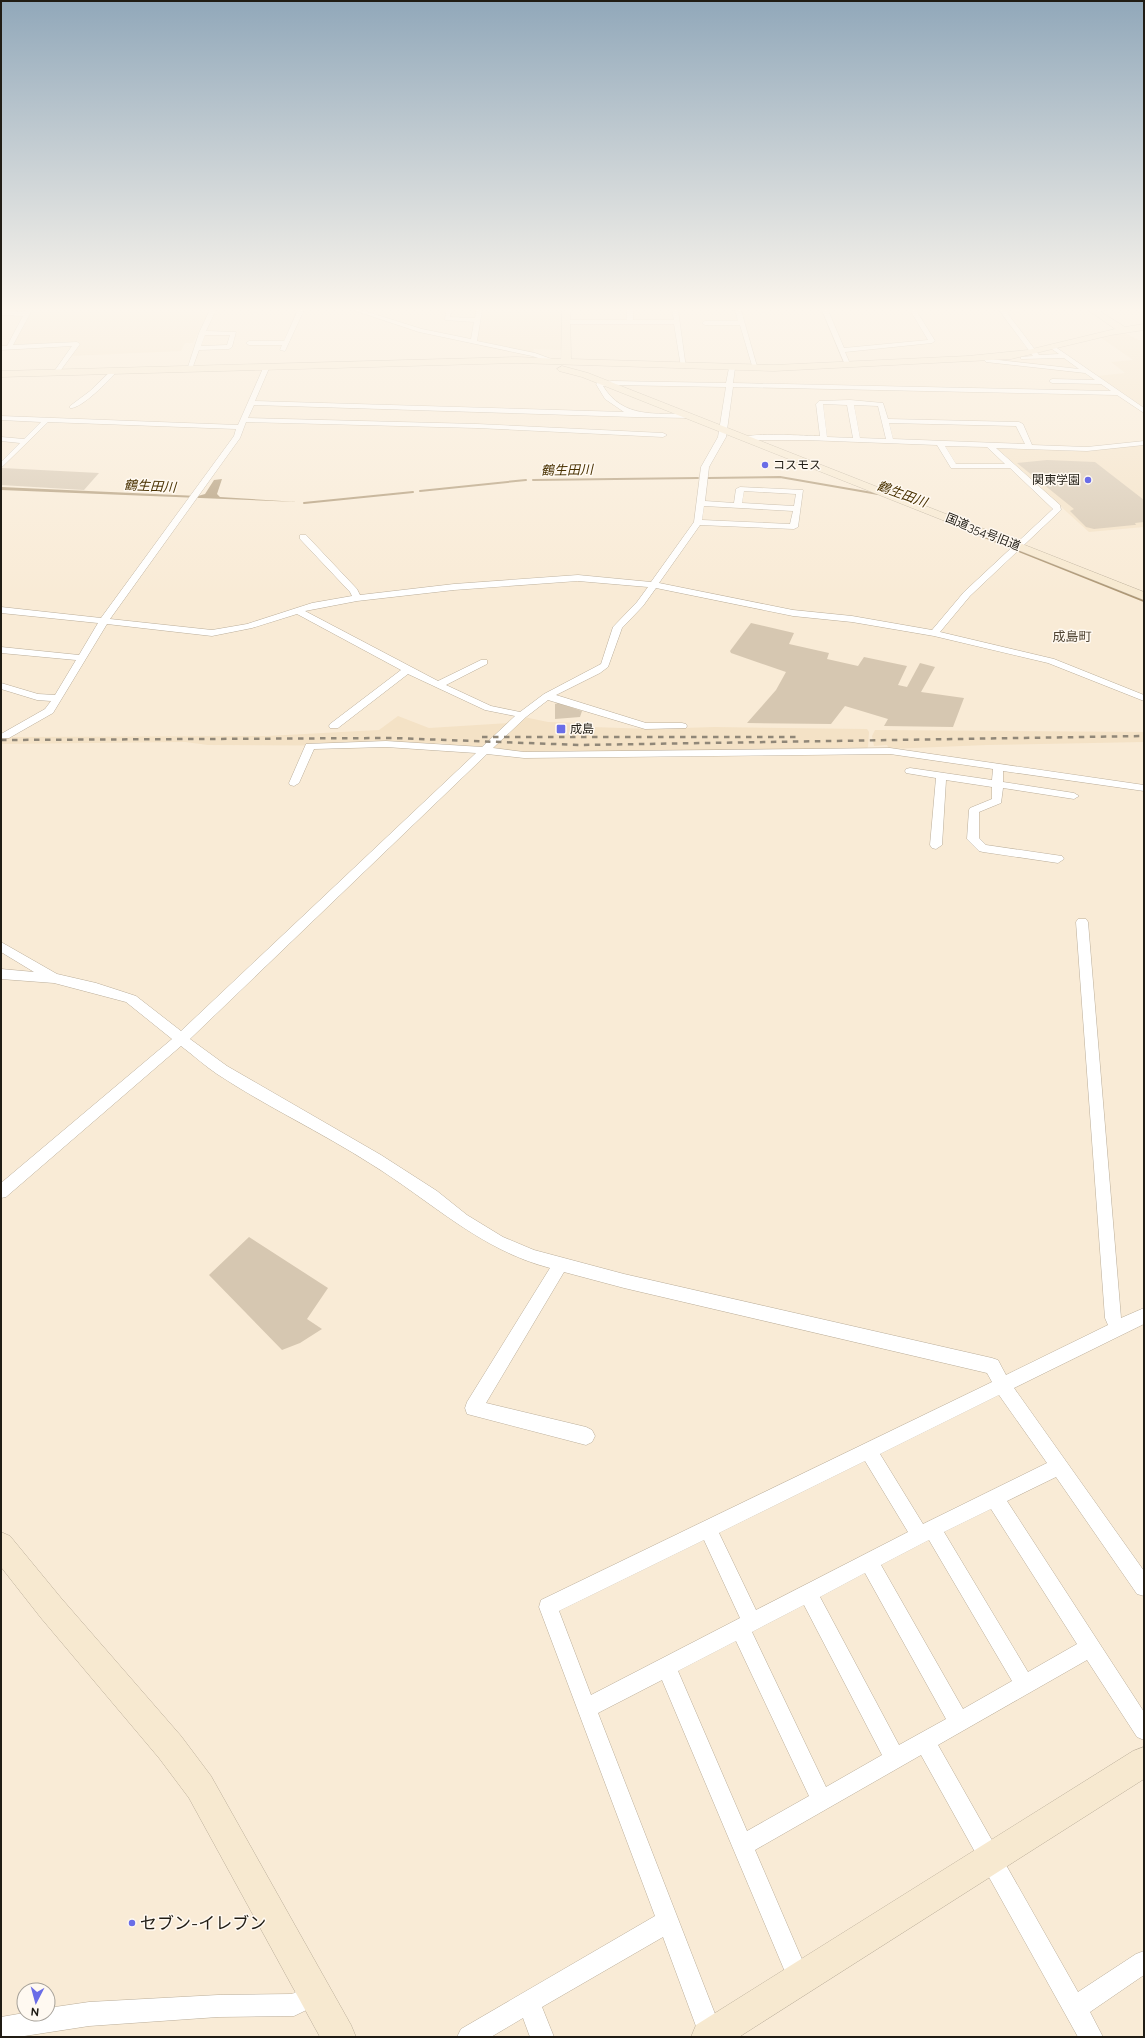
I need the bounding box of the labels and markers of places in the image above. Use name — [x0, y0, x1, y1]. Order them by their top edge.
place label: コスモス — [773, 458, 821, 472]
marker: コスモス — [760, 460, 770, 470]
place label: 関東学園 — [1032, 473, 1080, 487]
marker: 関東学園 — [1083, 475, 1093, 485]
place label: 成島 — [570, 722, 594, 736]
marker: 成島 — [555, 723, 567, 735]
place label: セブン-イレブン — [140, 1913, 266, 1933]
marker: セブン-イレブン — [127, 1918, 137, 1928]

